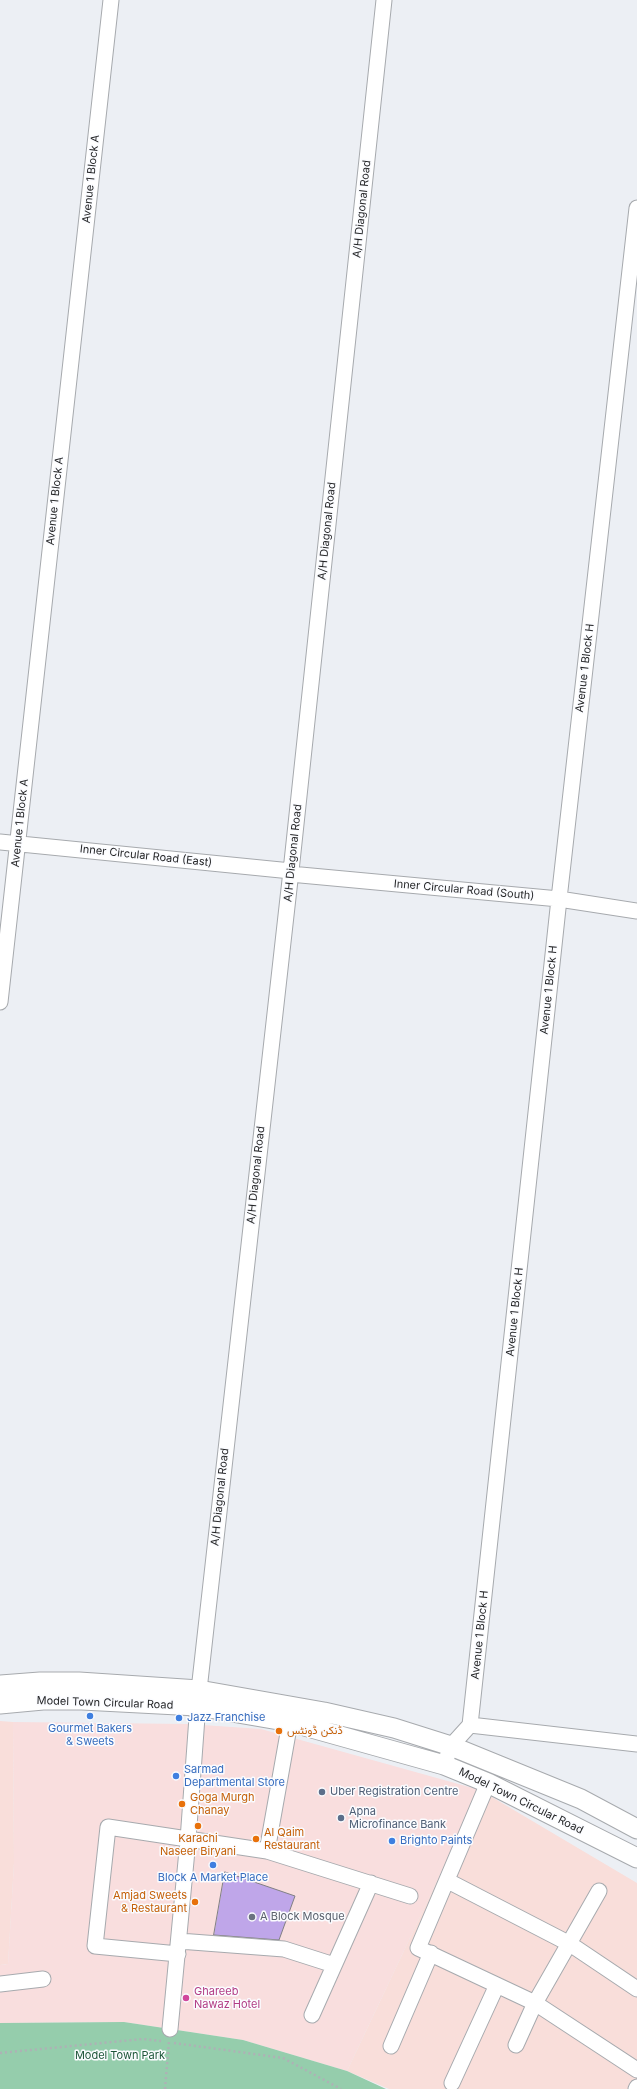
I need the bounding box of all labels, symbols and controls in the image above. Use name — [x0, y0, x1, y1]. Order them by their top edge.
street label: Avenue 1 Block A — [80, 134, 102, 224]
street label: A/H Diagonal Road — [350, 160, 374, 258]
street label: Avenue 1 Block A — [44, 456, 66, 546]
street label: A/H Diagonal Road — [315, 482, 339, 580]
street label: Avenue 1 Block H — [573, 623, 597, 713]
street label: Avenue 1 Block A — [9, 778, 31, 868]
street label: A/H Diagonal Road — [281, 804, 305, 902]
street label: Inner Circular Road (East) — [79, 842, 213, 870]
street label: Inner Circular Road (South) — [393, 877, 535, 903]
street label: Avenue 1 Block H — [538, 945, 560, 1035]
street label: A/H Diagonal Road — [244, 1126, 268, 1224]
street label: Avenue 1 Block H — [504, 1267, 526, 1357]
street label: A/H Diagonal Road — [208, 1448, 232, 1546]
street label: Avenue 1 Block H — [469, 1590, 491, 1680]
street label: Model Town Circular Road — [36, 1694, 174, 1712]
marker: Gourmet Bakers & Sweets — [85, 1711, 95, 1721]
place label: Jazz Franchise — [187, 1711, 265, 1725]
marker: Jazz Franchise — [174, 1713, 184, 1723]
place label: Gourmet Bakers & Sweets — [48, 1722, 132, 1748]
place label: ڈنکن ڈونٹس — [287, 1724, 343, 1738]
marker: ڈنکن ڈونٹس — [274, 1726, 284, 1736]
place label: Sarmad Departmental Store — [184, 1763, 285, 1789]
street label: Model Town Circular Road — [457, 1765, 585, 1837]
marker: Sarmad Departmental Store — [171, 1771, 181, 1781]
place label: Uber Registration Centre — [330, 1785, 458, 1799]
marker: Uber Registration Centre — [317, 1787, 327, 1797]
place label: Goga Murgh Chanay — [190, 1791, 254, 1817]
marker: Goga Murgh Chanay — [177, 1799, 187, 1809]
place label: Apna Microfinance Bank — [349, 1805, 446, 1831]
marker: Apna Microfinance Bank — [336, 1813, 346, 1823]
marker: Karachi Naseer Biryani — [193, 1821, 203, 1831]
place label: Al Qaim Restaurant — [264, 1826, 320, 1852]
place label: Karachi Naseer Biryani — [160, 1832, 236, 1858]
marker: Al Qaim Restaurant — [251, 1834, 261, 1844]
place label: Brighto Paints — [400, 1834, 472, 1848]
marker: Brighto Paints — [387, 1836, 397, 1846]
marker: Block A Market Place — [208, 1860, 218, 1870]
place label: Block A Market Place — [158, 1871, 268, 1885]
place label: Amjad Sweets & Restaurant — [113, 1889, 187, 1915]
marker: Amjad Sweets & Restaurant — [190, 1897, 200, 1907]
place label: A Block Mosque — [260, 1910, 345, 1924]
marker: A Block Mosque — [247, 1912, 257, 1922]
place label: Ghareeb Nawaz Hotel — [194, 1985, 260, 2011]
marker: Ghareeb Nawaz Hotel — [181, 1993, 191, 2003]
park label: Model Town Park — [75, 2049, 165, 2063]

